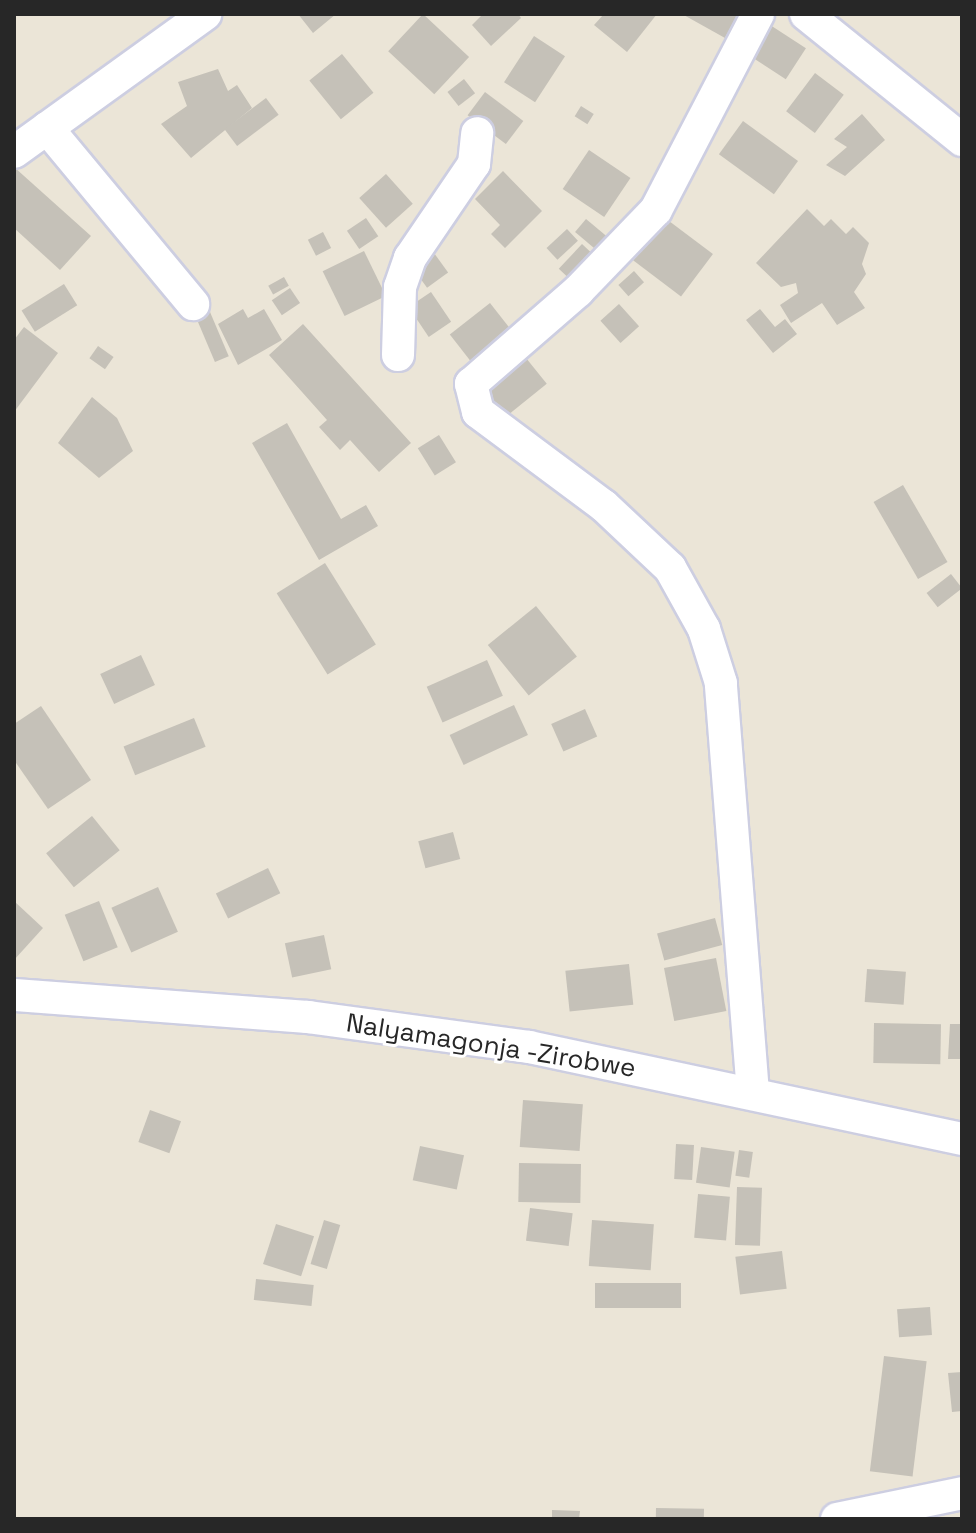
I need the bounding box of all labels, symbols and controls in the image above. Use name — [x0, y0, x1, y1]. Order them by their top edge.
street label: Nalyamagonja -Zirobwe — [344, 1008, 638, 1084]

